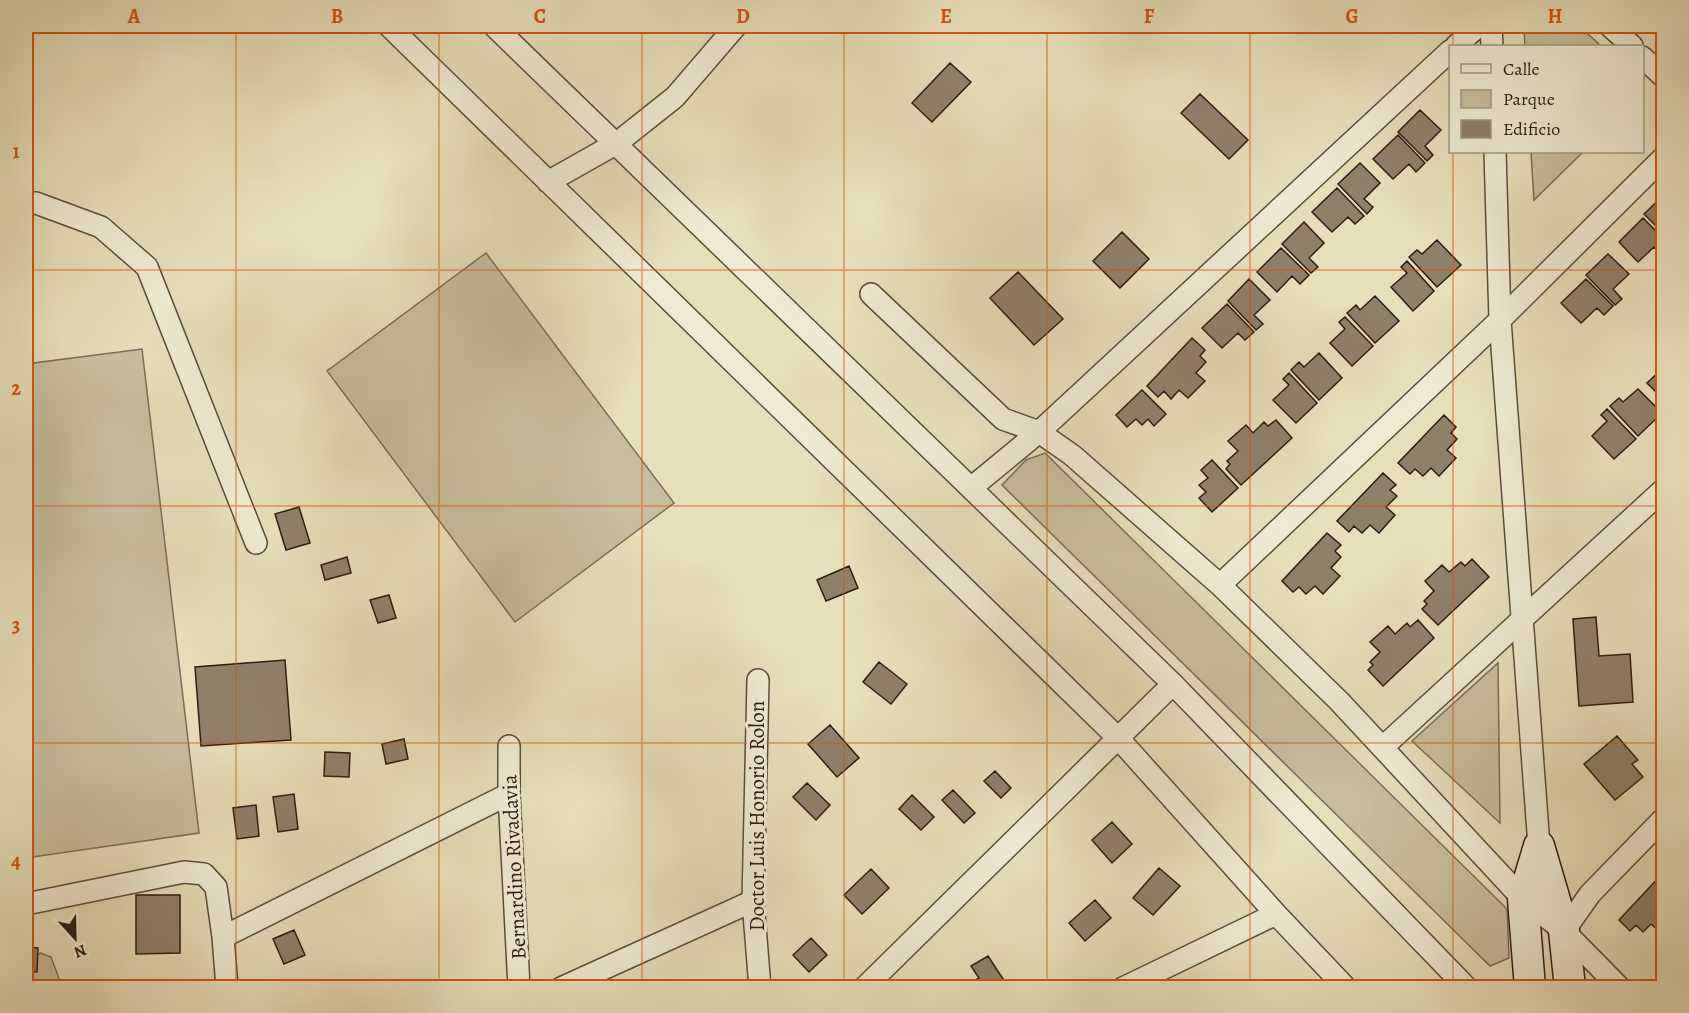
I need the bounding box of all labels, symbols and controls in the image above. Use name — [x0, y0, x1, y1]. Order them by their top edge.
text: A — [127, 3, 141, 30]
text: B — [331, 3, 343, 30]
text: C — [534, 3, 546, 30]
text: D — [736, 3, 750, 30]
text: E — [940, 3, 952, 30]
text: F — [1144, 3, 1155, 30]
text: G — [1345, 3, 1359, 30]
text: H — [1548, 3, 1563, 30]
legend — [1449, 45, 1644, 153]
text: Calle — [1503, 57, 1540, 81]
text: Parque — [1503, 87, 1555, 111]
text: Edificio — [1503, 117, 1560, 141]
text: 1 — [12, 138, 20, 165]
text: 2 — [11, 375, 21, 402]
text: 3 — [12, 612, 20, 639]
street label: Doctor Luis Honorio Rolon — [743, 701, 771, 931]
street label: Bernardino Rivadavia — [495, 774, 533, 960]
text: 4 — [11, 848, 21, 875]
north arrow — [45, 908, 105, 968]
text: N — [70, 939, 90, 963]

